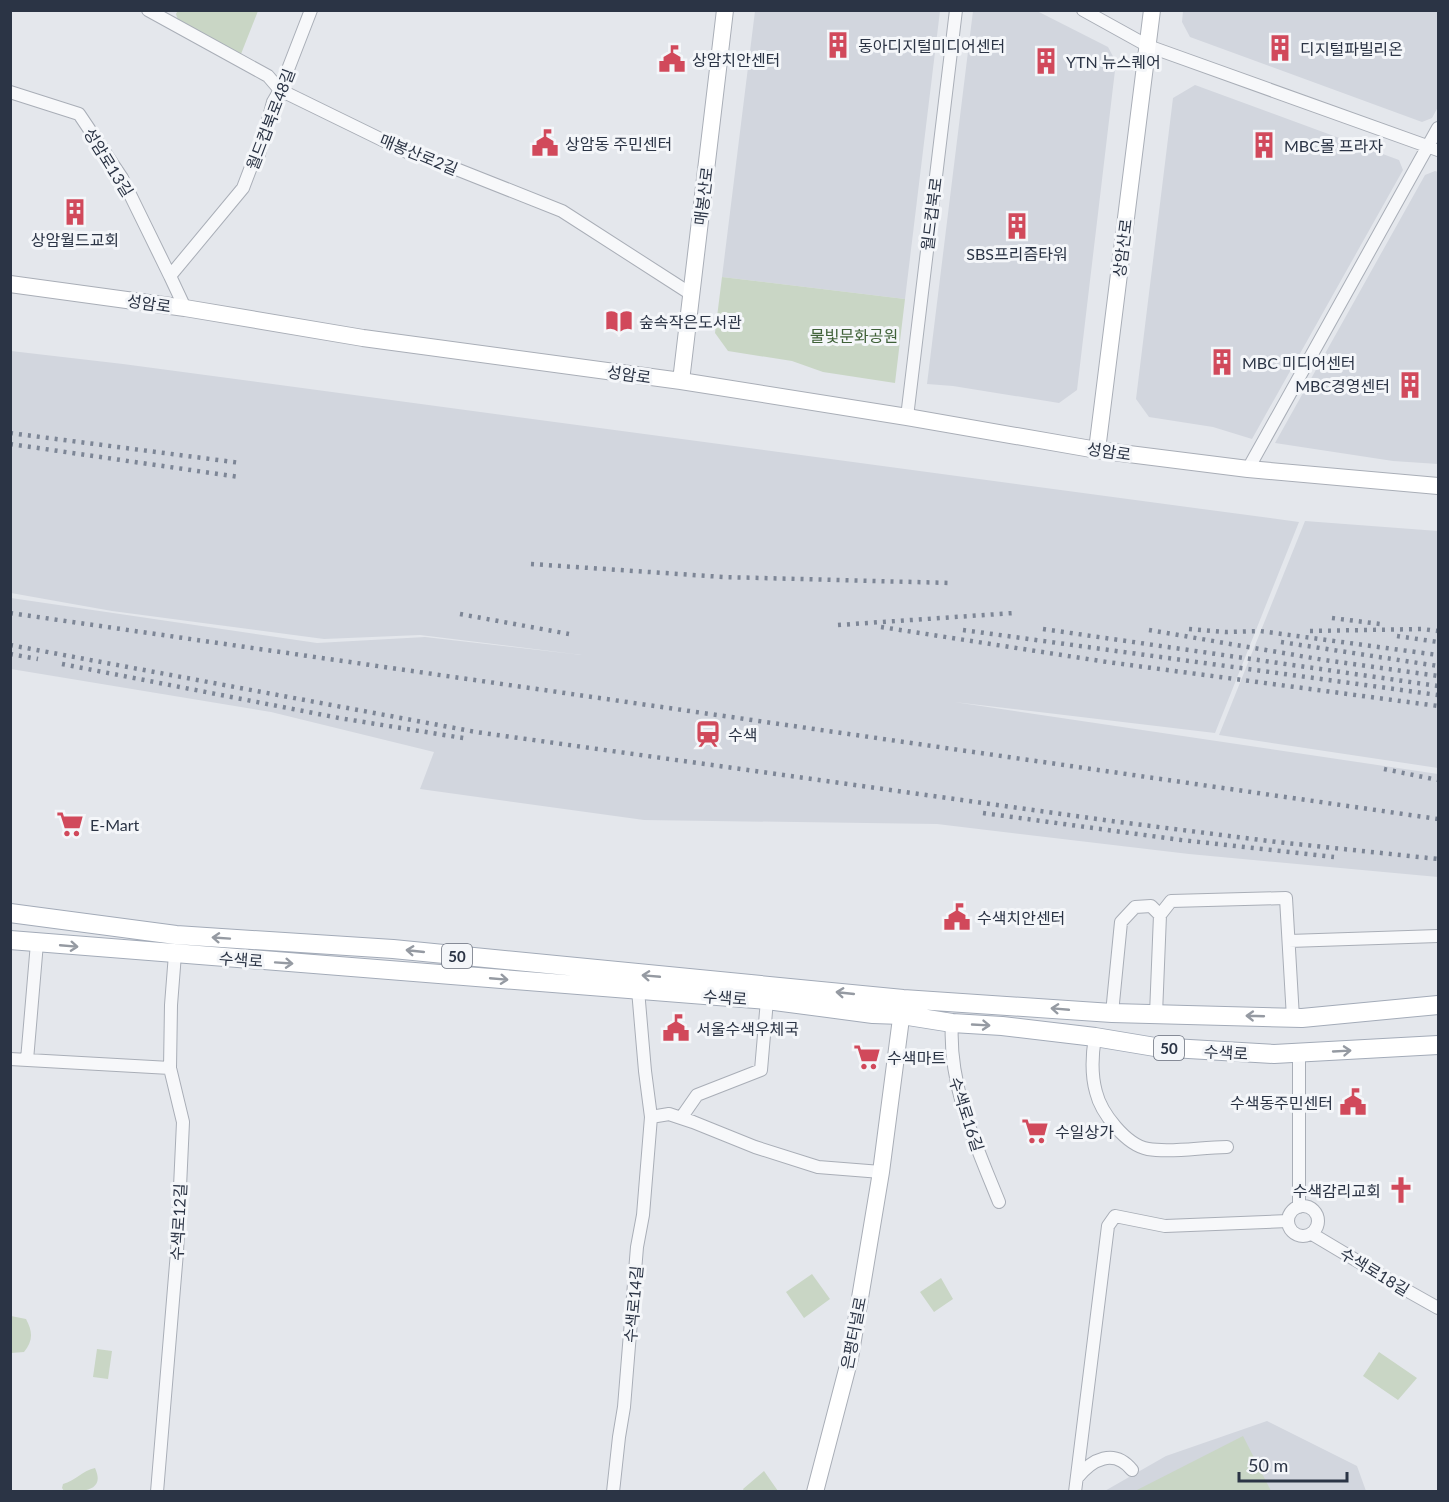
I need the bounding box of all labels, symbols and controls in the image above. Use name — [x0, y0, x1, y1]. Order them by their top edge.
building icon: 동아디지털미디어센터 — [823, 30, 853, 60]
building icon: 디지털파빌리온 — [1265, 33, 1295, 63]
place label: 동아디지털미디어센터 — [858, 36, 1005, 55]
place label: 디지털파빌리온 — [1300, 39, 1403, 58]
public building icon: 상암치안센터 — [657, 44, 687, 74]
building icon: YTN 뉴스퀘어 — [1031, 46, 1061, 76]
place label: 상암치안센터 — [692, 50, 780, 69]
place label: YTN 뉴스퀘어 — [1066, 52, 1161, 71]
street label: 월드컵북로48길 — [242, 66, 298, 172]
street label: 성암로13길 — [80, 124, 138, 200]
public building icon: 상암동 주민센터 — [530, 128, 560, 158]
street label: 매봉산로2길 — [377, 130, 461, 178]
building icon: MBC몰 프라자 — [1249, 130, 1279, 160]
place label: 상암동 주민센터 — [565, 134, 672, 153]
place label: MBC몰 프라자 — [1284, 136, 1383, 155]
street label: 매봉산로 — [690, 165, 716, 226]
street label: 월드컵북로 — [917, 176, 945, 252]
building icon: 상암월드교회 — [60, 197, 90, 227]
building icon: SBS프리즘타워 — [1002, 211, 1032, 241]
street label: 상암산로 — [1109, 217, 1135, 278]
place label: 상암월드교회 — [31, 230, 119, 249]
place label: SBS프리즘타워 — [966, 244, 1068, 263]
street label: 성암로 — [126, 291, 172, 316]
library icon: 숲속작은도서관 — [604, 306, 634, 336]
place label: 숲속작은도서관 — [639, 312, 742, 331]
park label: 물빛문화공원 — [810, 326, 898, 345]
building icon: MBC 미디어센터 — [1207, 347, 1237, 377]
place label: MBC 미디어센터 — [1242, 353, 1356, 372]
street label: 성암로 — [606, 362, 652, 387]
building icon: MBC경영센터 — [1395, 370, 1425, 400]
place label: MBC경영센터 — [1295, 376, 1390, 395]
street label: 성암로 — [1086, 439, 1132, 464]
station icon: 수색 — [693, 719, 723, 749]
place label: 수색 — [728, 725, 757, 744]
supermarket icon: E-Mart — [55, 809, 85, 839]
place label: E-Mart — [90, 815, 140, 834]
public building icon: 수색치안센터 — [942, 902, 972, 932]
place label: 수색치안센터 — [977, 908, 1065, 927]
one-way arrow — [211, 932, 231, 943]
one-way arrow — [58, 940, 78, 951]
road number: 50 — [442, 944, 472, 968]
one-way arrow — [406, 945, 426, 956]
street label: 수색로 — [218, 948, 264, 970]
one-way arrow — [274, 957, 294, 968]
one-way arrow — [642, 970, 661, 981]
one-way arrow — [489, 974, 509, 985]
street label: 수색로 — [702, 986, 748, 1008]
one-way arrow — [836, 987, 856, 998]
one-way arrow — [1050, 1003, 1070, 1014]
one-way arrow — [1245, 1011, 1265, 1022]
public building icon: 서울수색우체국 — [661, 1013, 691, 1043]
place label: 서울수색우체국 — [696, 1019, 799, 1038]
one-way arrow — [971, 1019, 991, 1030]
road number: 50 — [1154, 1036, 1184, 1060]
street label: 수색로 — [1203, 1041, 1249, 1063]
supermarket icon: 수색마트 — [852, 1042, 882, 1072]
one-way arrow — [1332, 1045, 1352, 1056]
place label: 수색마트 — [887, 1048, 946, 1067]
street label: 수색로16길 — [946, 1074, 988, 1154]
public building icon: 수색동주민센터 — [1338, 1087, 1368, 1117]
place label: 수색동주민센터 — [1230, 1093, 1333, 1112]
supermarket icon: 수일상가 — [1020, 1116, 1050, 1146]
place label: 수일상가 — [1055, 1122, 1114, 1141]
church icon: 수색감리교회 — [1386, 1175, 1416, 1205]
place label: 수색감리교회 — [1293, 1181, 1381, 1200]
street label: 수색로12길 — [166, 1183, 190, 1261]
street label: 수색로18길 — [1337, 1243, 1413, 1299]
street label: 수색로14길 — [620, 1265, 646, 1343]
street label: 은평터널로 — [837, 1295, 869, 1371]
scale bar — [1239, 1445, 1347, 1483]
text: 50 m — [1248, 1454, 1288, 1476]

